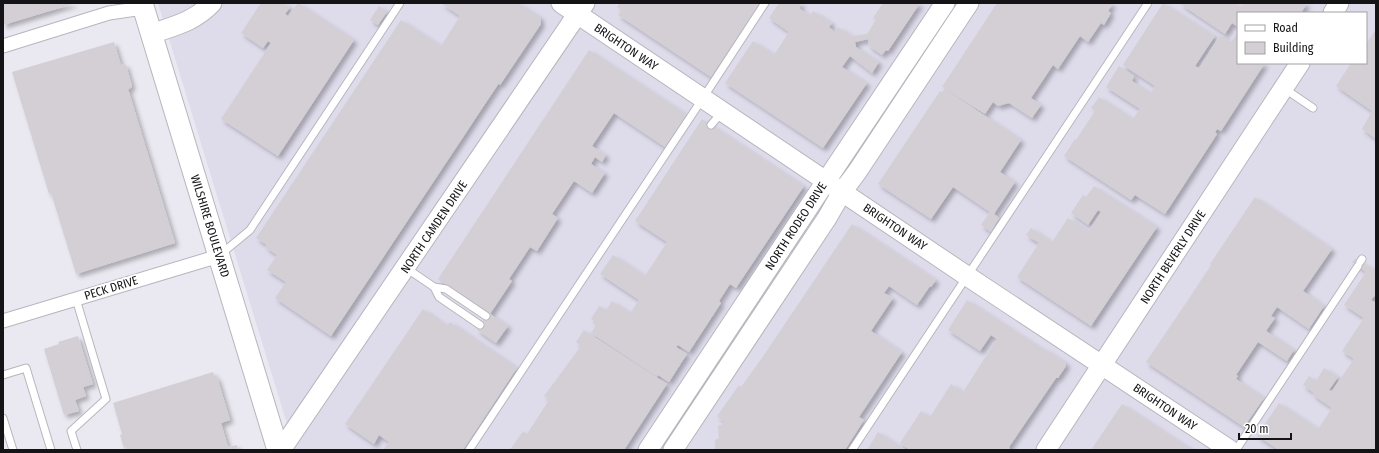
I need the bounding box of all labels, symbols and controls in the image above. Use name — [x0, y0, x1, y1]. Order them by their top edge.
legend — [1237, 12, 1367, 64]
street label: BRIGHTON WAY — [591, 21, 661, 73]
text: Road — [1273, 21, 1298, 35]
text: Building — [1273, 41, 1314, 55]
street label: WILSHIRE BOULEVARD — [188, 173, 232, 279]
street label: NORTH CAMDEN DRIVE — [398, 178, 470, 276]
street label: NORTH RODEO DRIVE — [762, 179, 830, 273]
street label: BRIGHTON WAY — [860, 201, 930, 253]
street label: NORTH BEVERLY DRIVE — [1138, 207, 1209, 306]
street label: PECK DRIVE — [82, 273, 140, 303]
street label: BRIGHTON WAY — [1130, 381, 1200, 433]
scale bar — [1239, 415, 1291, 441]
text: 20 m — [1245, 422, 1269, 436]

